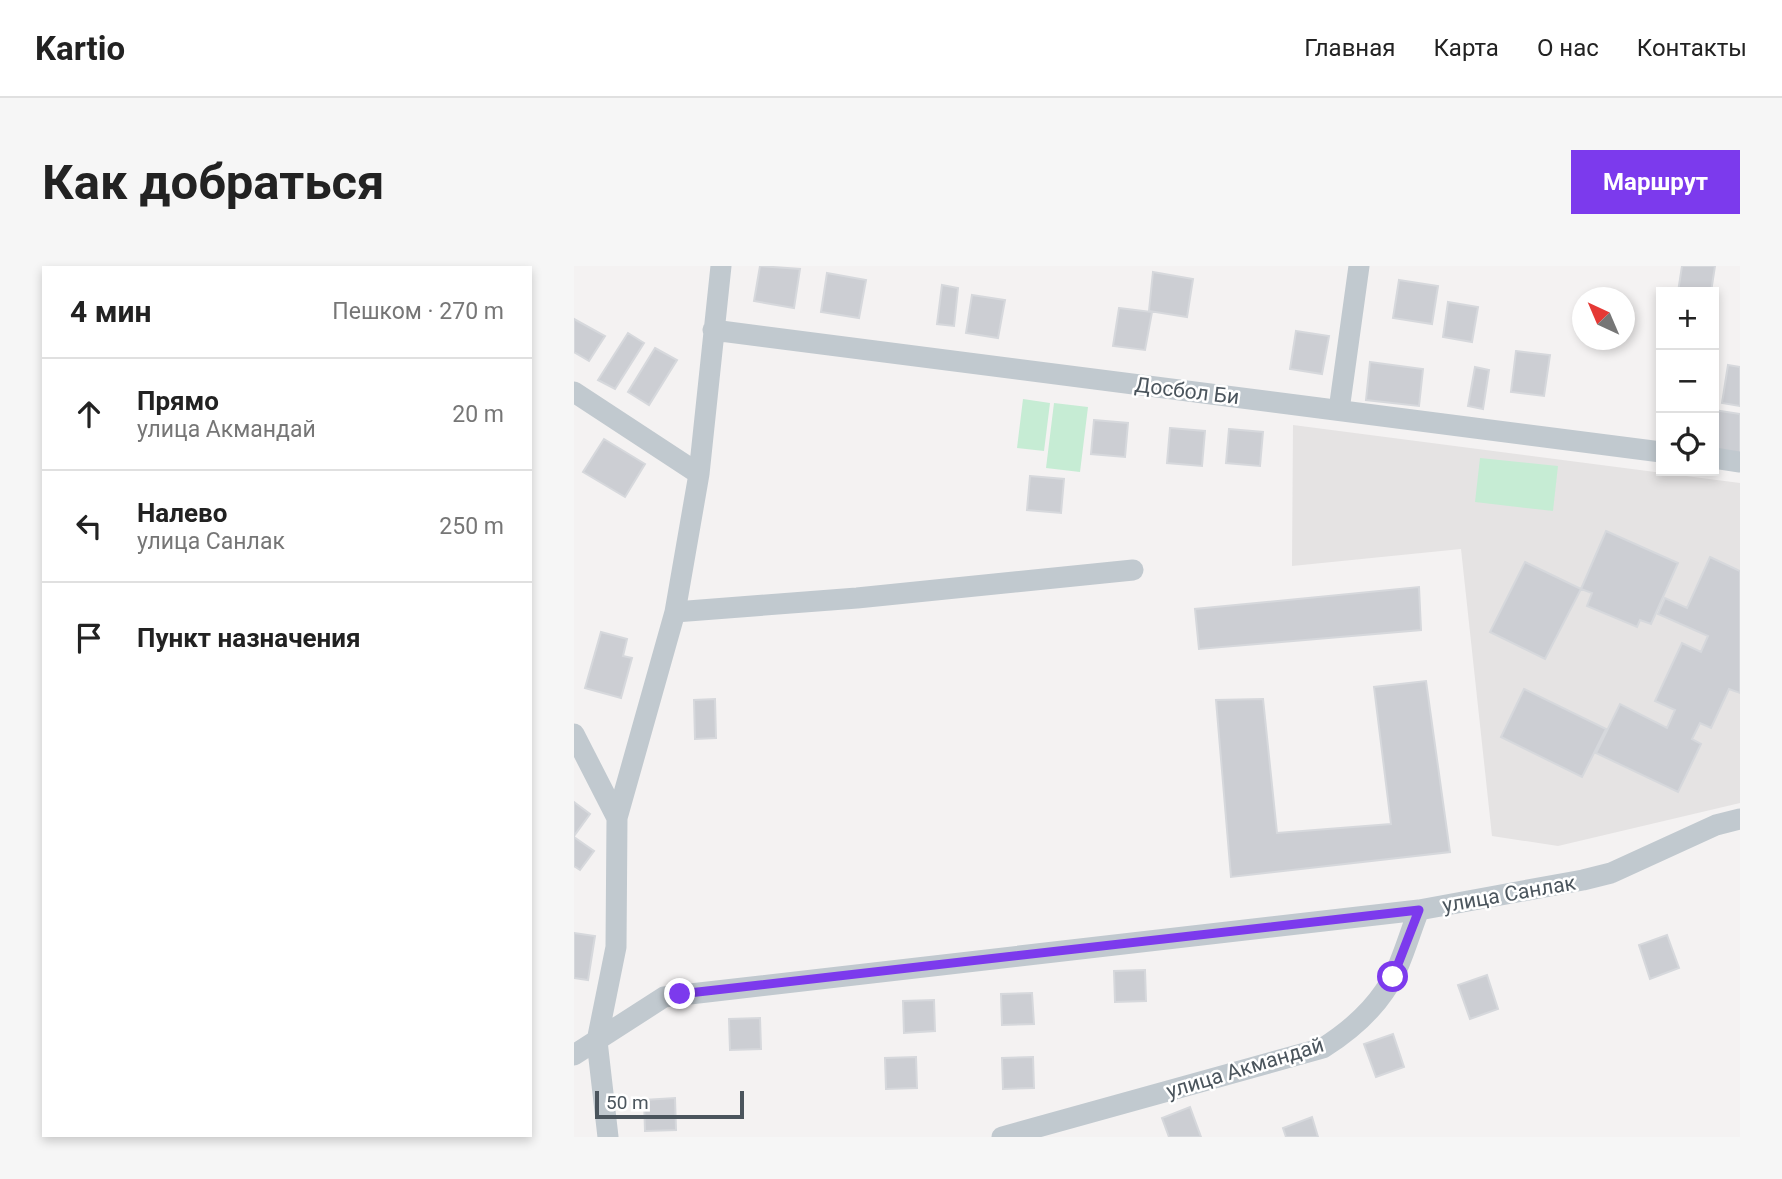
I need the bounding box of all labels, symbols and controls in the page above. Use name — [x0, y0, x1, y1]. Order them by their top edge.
text: Kartio — [35, 29, 125, 68]
text: Главная — [1304, 34, 1395, 62]
text: Карта — [1433, 34, 1499, 62]
text: О нас — [1537, 34, 1599, 62]
text: Контакты — [1637, 34, 1747, 62]
button: Маршрут — [1571, 150, 1740, 214]
text: Как добраться — [42, 154, 384, 211]
north arrow — [1572, 287, 1635, 350]
map controls — [1656, 287, 1719, 476]
button: + — [1656, 287, 1719, 350]
text: 4 мин — [70, 294, 151, 329]
text: Пешком · 270 m — [332, 298, 504, 325]
button: − — [1656, 350, 1719, 413]
street label: Досбол Би — [1133, 373, 1241, 409]
text: Прямо — [137, 386, 219, 416]
icon: ahead — [70, 395, 108, 433]
text: 20 m — [452, 401, 504, 428]
button: locate — [1656, 413, 1719, 476]
text: улица Акмандай — [137, 416, 316, 443]
text: Налево — [137, 498, 227, 528]
icon: left — [70, 507, 108, 545]
text: 250 m — [439, 513, 504, 540]
text: улица Санлак — [137, 528, 285, 555]
icon: arrive — [70, 619, 108, 657]
text: Пункт назначения — [137, 623, 361, 653]
street label: улица Санлак — [1440, 870, 1578, 918]
route start — [1377, 961, 1408, 992]
route end — [664, 978, 695, 1009]
street label: улица Акмандай — [1163, 1033, 1327, 1103]
scale bar — [595, 1088, 744, 1120]
text: 50 m — [606, 1091, 649, 1114]

